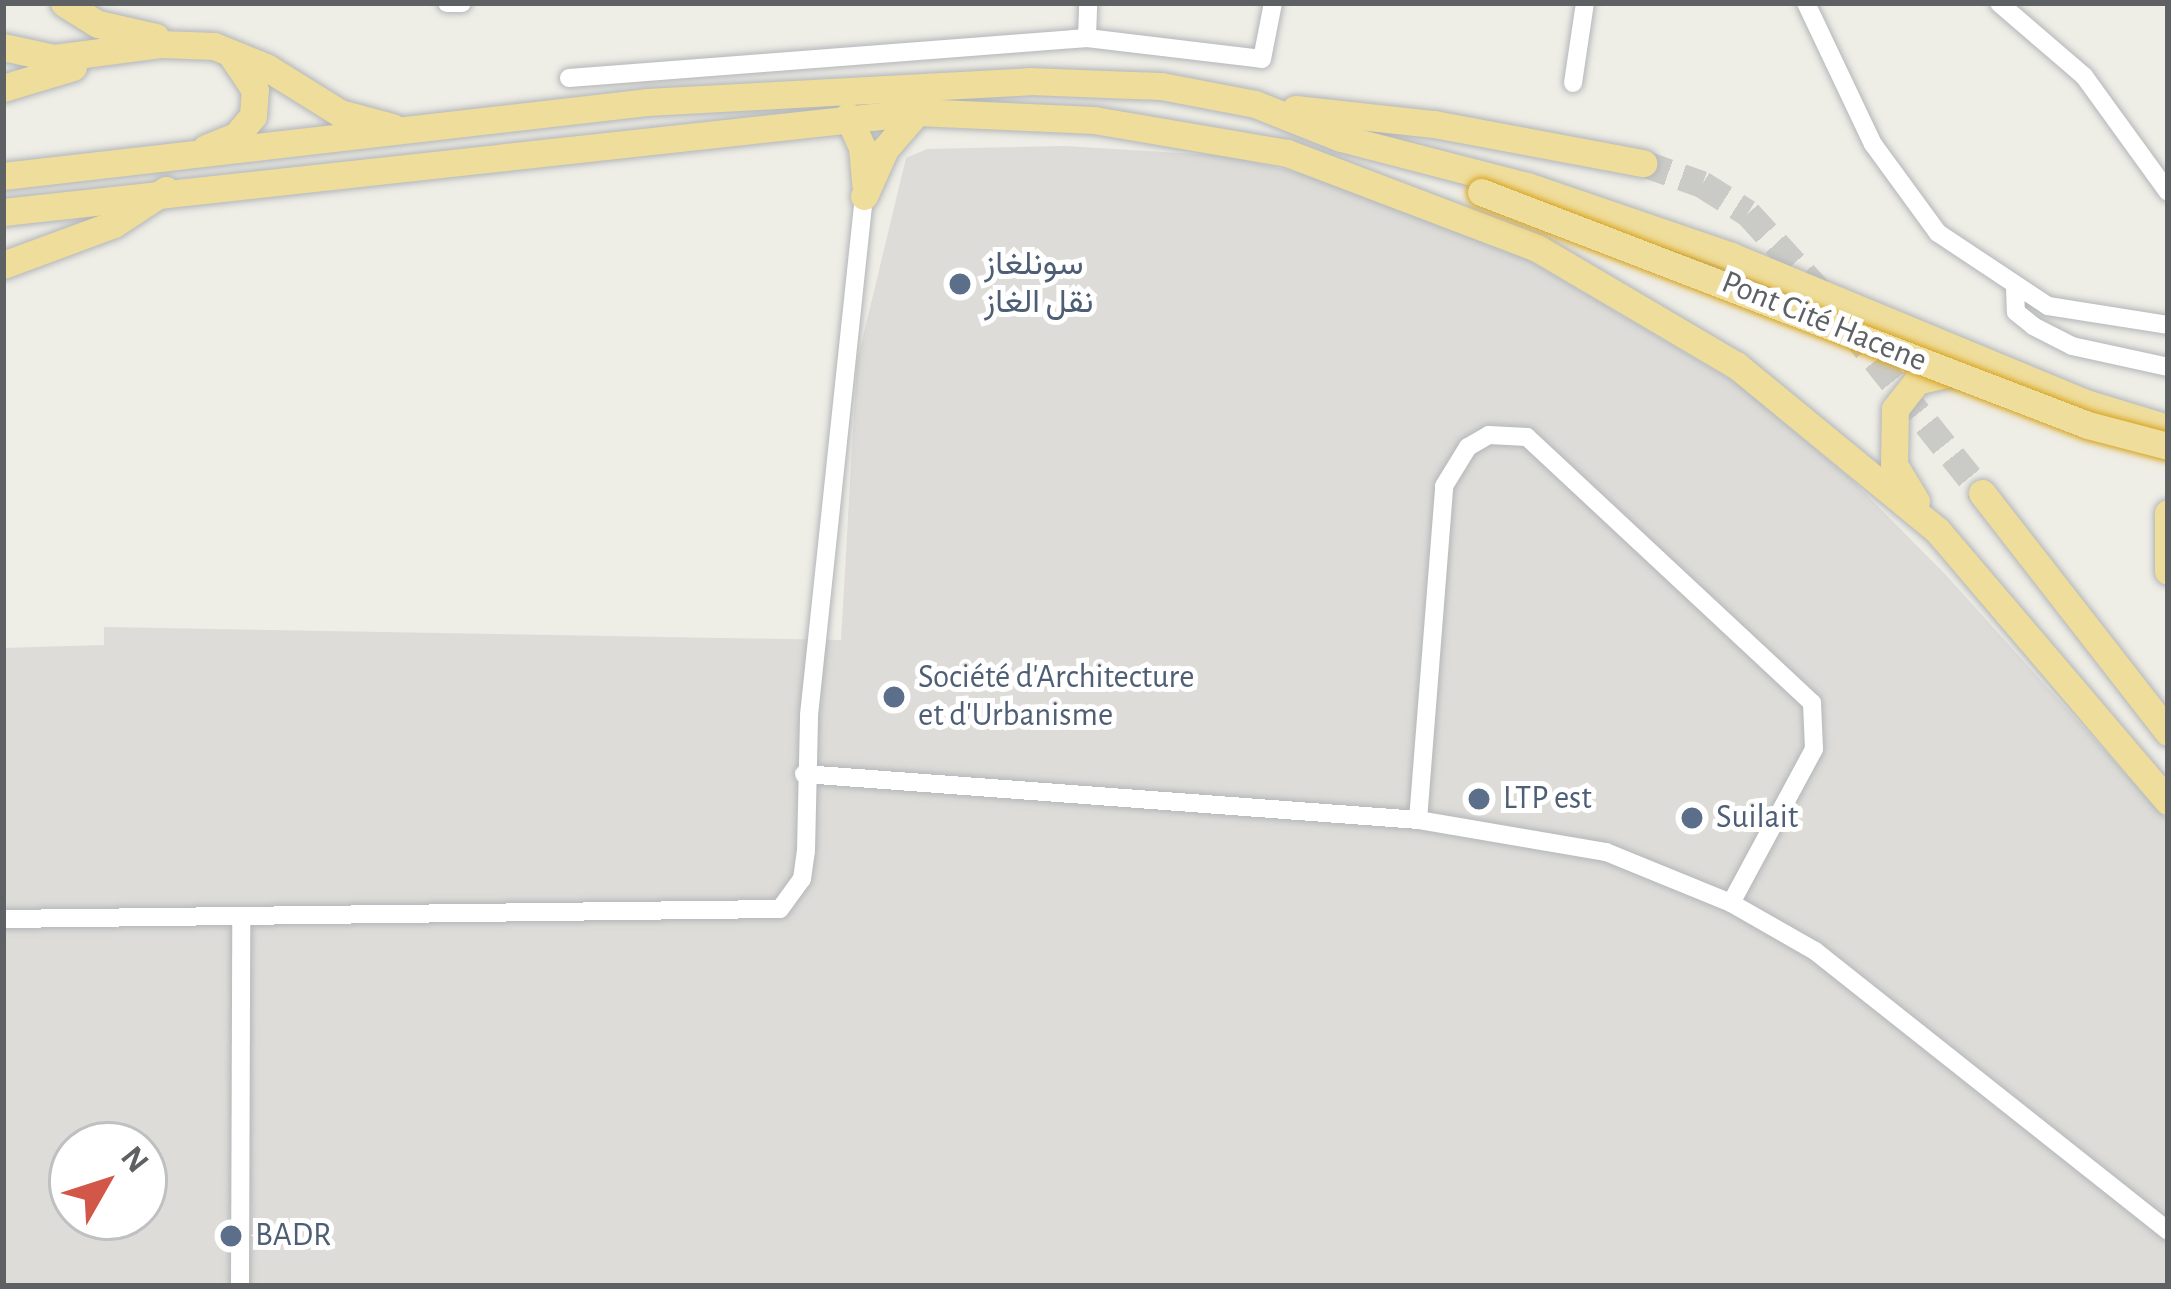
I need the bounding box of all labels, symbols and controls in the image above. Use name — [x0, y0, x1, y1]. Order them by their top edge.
place label: سونلغاز نقل الغاز — [984, 245, 1093, 323]
street label: Pont Cité Hacene — [1716, 263, 1932, 381]
marker: سونلغاز نقل الغاز — [947, 271, 973, 297]
place label: Société d'Architecture et d'Urbanisme — [918, 658, 1194, 736]
marker: Société d'Architecture et d'Urbanisme — [881, 684, 907, 710]
place label: LTP est — [1503, 779, 1592, 819]
marker: LTP est — [1466, 786, 1492, 812]
place label: Suilait — [1716, 798, 1798, 838]
marker: Suilait — [1679, 805, 1705, 831]
north arrow — [48, 1121, 168, 1241]
text: N — [114, 1141, 154, 1179]
place label: BADR — [255, 1216, 331, 1256]
marker: BADR — [218, 1223, 244, 1249]

